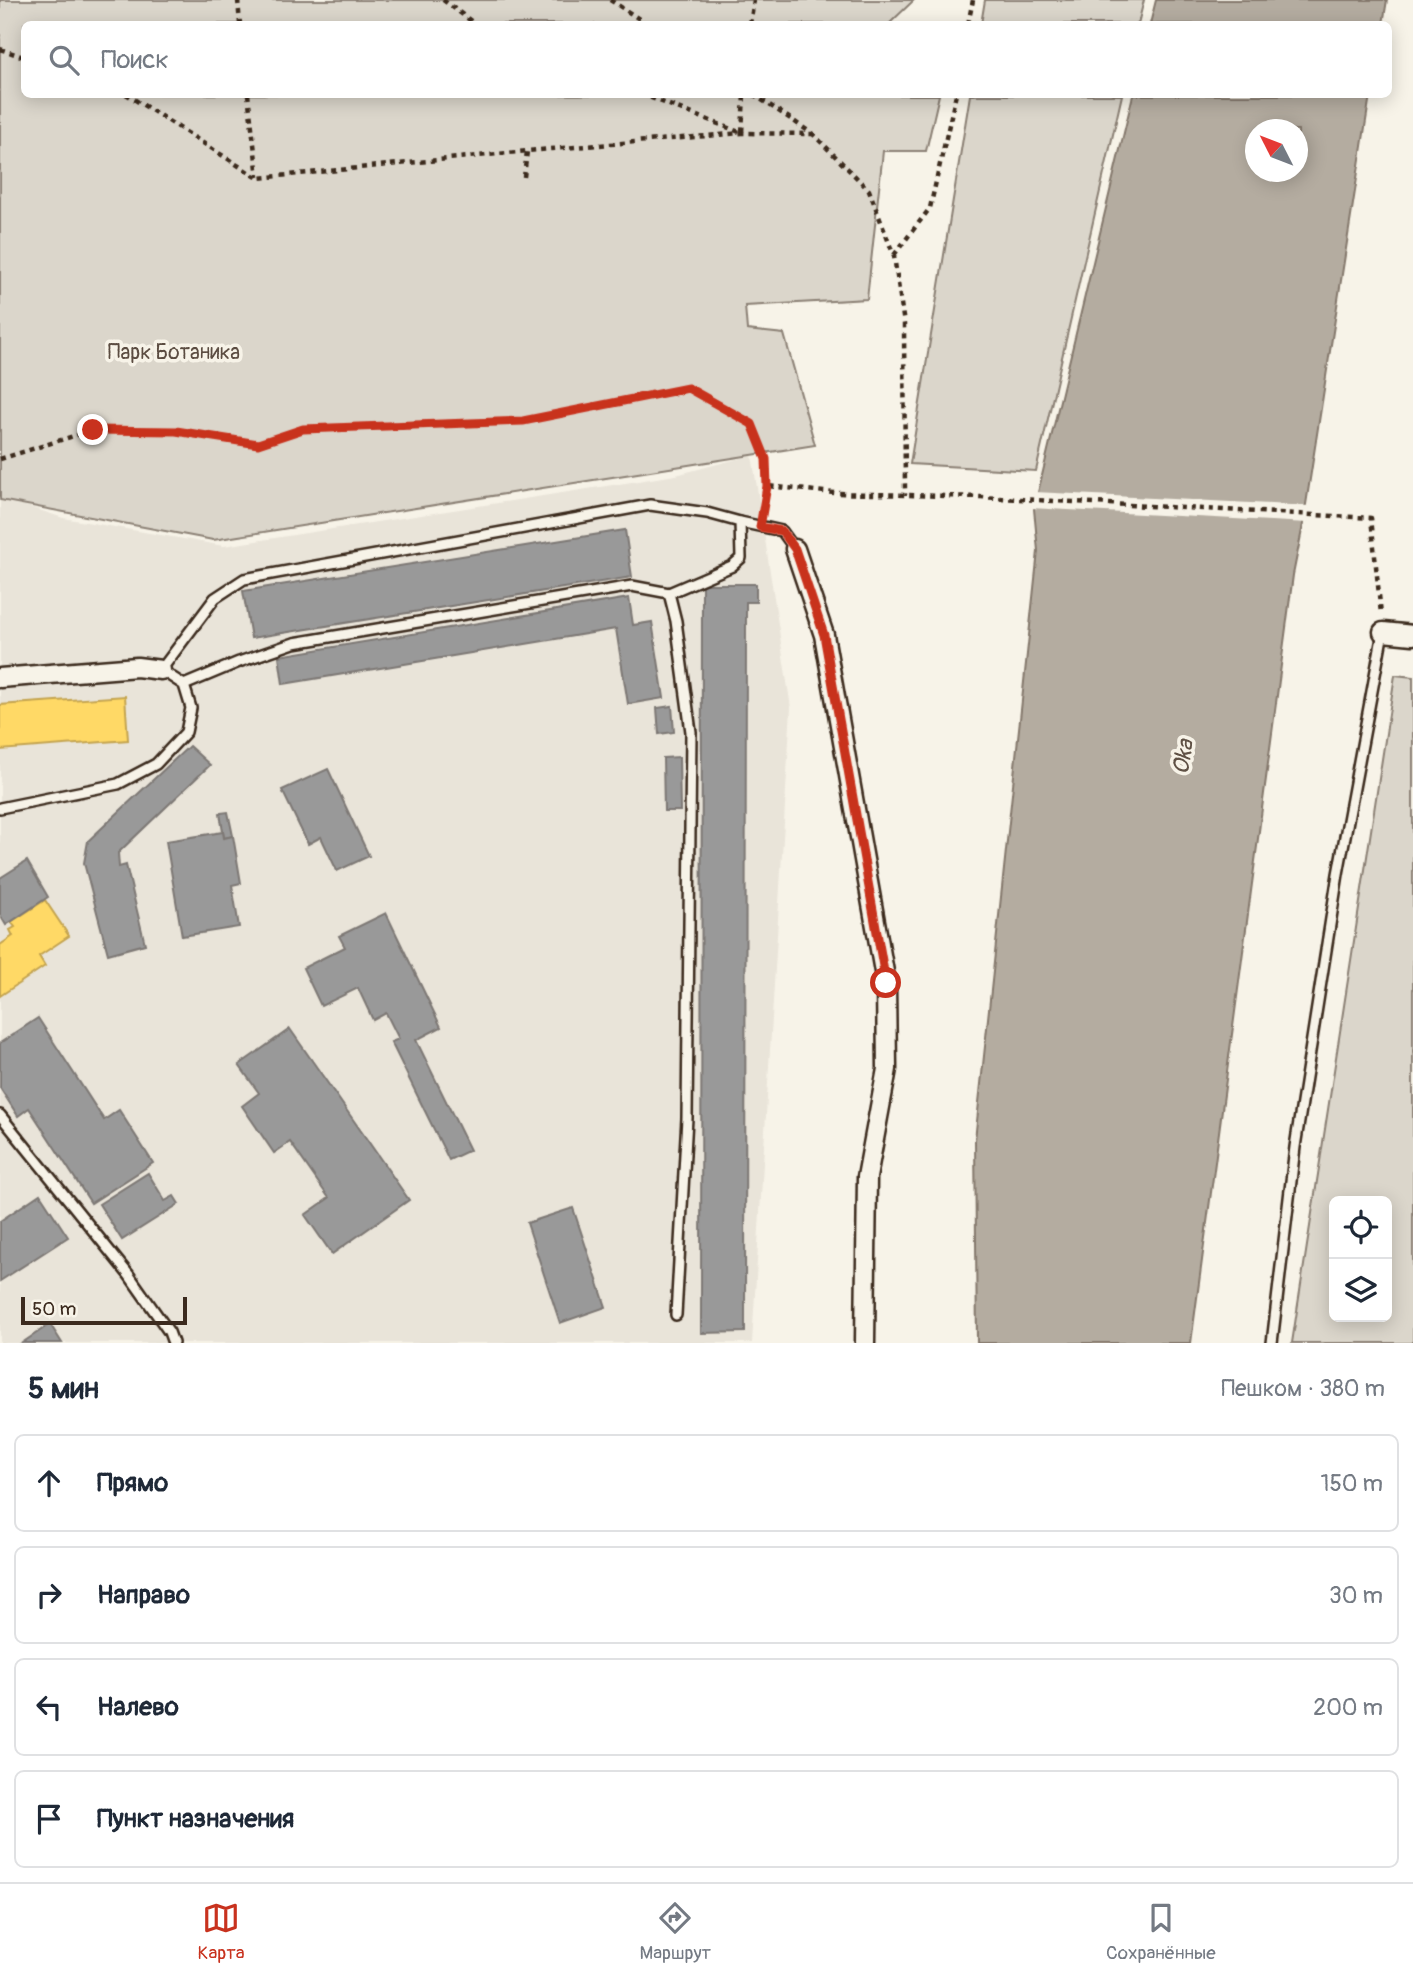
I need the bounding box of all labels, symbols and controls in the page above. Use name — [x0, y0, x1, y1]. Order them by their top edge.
search box — [21, 21, 1392, 98]
icon: search — [45, 41, 83, 79]
text: Поиск — [101, 44, 169, 76]
north arrow — [1245, 119, 1308, 182]
park label: Парк Ботаника — [108, 339, 240, 366]
route end — [77, 414, 108, 445]
water label: Oka — [1166, 736, 1200, 777]
route start — [870, 967, 901, 998]
map controls — [1329, 1196, 1392, 1322]
button: locate — [1329, 1196, 1392, 1259]
button: layers — [1329, 1259, 1392, 1322]
scale bar — [21, 1294, 187, 1326]
text: 50 m — [32, 1297, 76, 1321]
text: 5 мин — [28, 1370, 99, 1407]
text: Пешком · 380 m — [1221, 1374, 1385, 1403]
icon: ahead — [30, 1464, 68, 1502]
text: Прямо — [97, 1467, 168, 1499]
text: 150 m — [1320, 1469, 1383, 1498]
icon: right — [30, 1576, 68, 1614]
text: Направо — [97, 1579, 190, 1611]
text: 30 m — [1329, 1581, 1383, 1610]
icon: left — [30, 1688, 68, 1726]
text: Налево — [97, 1691, 179, 1723]
text: 200 m — [1313, 1693, 1383, 1722]
icon: arrive — [30, 1800, 68, 1838]
text: Пункт назначения — [97, 1803, 294, 1835]
tab: Карта — [197, 1899, 245, 1965]
tab: Маршрут — [640, 1899, 711, 1965]
tab: Сохранённые — [1106, 1899, 1216, 1965]

